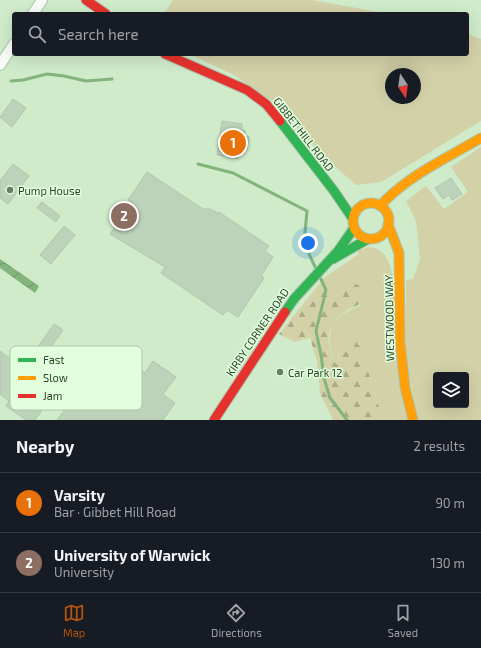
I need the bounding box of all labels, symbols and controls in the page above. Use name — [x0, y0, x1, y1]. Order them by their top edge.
search box — [12, 12, 469, 56]
icon: search — [26, 23, 48, 45]
text: Search here — [58, 25, 139, 43]
north arrow — [385, 68, 421, 104]
street label: GIBBET HILL ROAD — [271, 94, 337, 174]
pin: 1 — [220, 128, 246, 158]
place label: Pump House — [18, 184, 81, 197]
marker: Pump House — [5, 185, 15, 195]
pin: 2 — [111, 201, 137, 231]
your location — [298, 233, 318, 253]
street label: WESTWOOD WAY — [382, 274, 396, 361]
street label: KIRBY CORNER ROAD — [223, 286, 291, 378]
legend — [10, 346, 142, 410]
text: Fast — [43, 353, 65, 366]
place label: Car Park 12 — [288, 366, 342, 379]
marker: Car Park 12 — [275, 367, 285, 377]
text: Slow — [43, 371, 68, 384]
map controls — [433, 372, 469, 408]
button: layers — [433, 372, 469, 408]
text: Jam — [43, 389, 62, 402]
text: Nearby — [16, 436, 74, 456]
text: 2 results — [413, 438, 465, 454]
text: Varsity — [54, 486, 105, 504]
text: 1 — [26, 495, 32, 511]
text: 90 m — [435, 495, 465, 511]
text: Bar · Gibbet Hill Road — [54, 504, 176, 520]
text: University of Warwick — [54, 546, 210, 564]
text: 2 — [25, 555, 33, 571]
text: 130 m — [430, 555, 465, 571]
text: University — [54, 564, 114, 580]
tab: Map — [63, 602, 85, 639]
tab: Directions — [211, 602, 262, 639]
tab: Saved — [388, 602, 418, 639]

